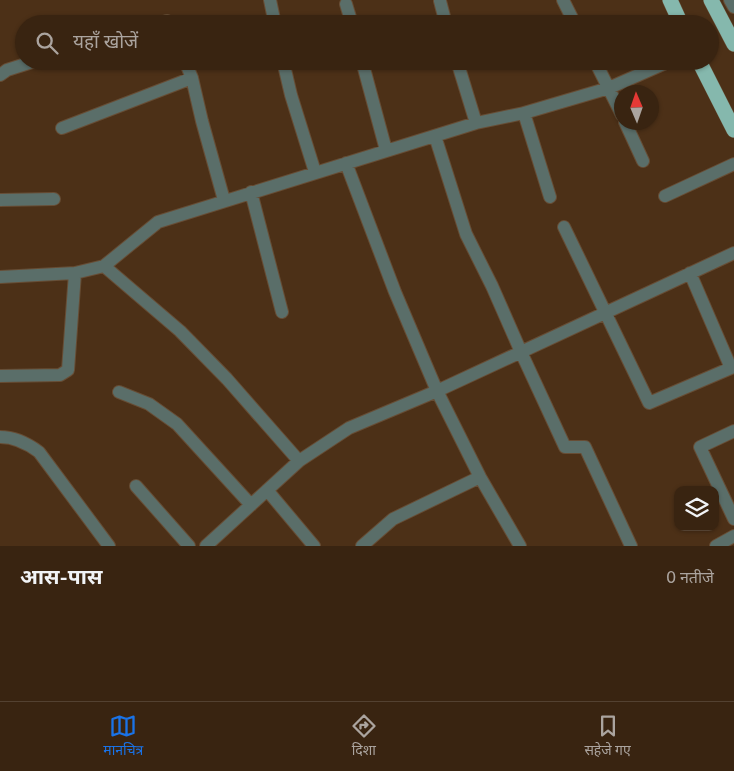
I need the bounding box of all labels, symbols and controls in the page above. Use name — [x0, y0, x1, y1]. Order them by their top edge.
search box — [15, 15, 719, 70]
icon: search — [33, 29, 61, 57]
text: यहाँ खोजें — [73, 30, 138, 52]
north arrow — [614, 85, 659, 130]
map controls — [674, 486, 719, 531]
button: layers — [674, 486, 719, 531]
text: आस-पास — [20, 564, 102, 589]
text: 0 नतीजे — [666, 568, 714, 587]
tab: मानचित्र — [103, 712, 143, 761]
tab: दिशा — [350, 712, 378, 761]
tab: सहेजे गए — [584, 712, 631, 761]

